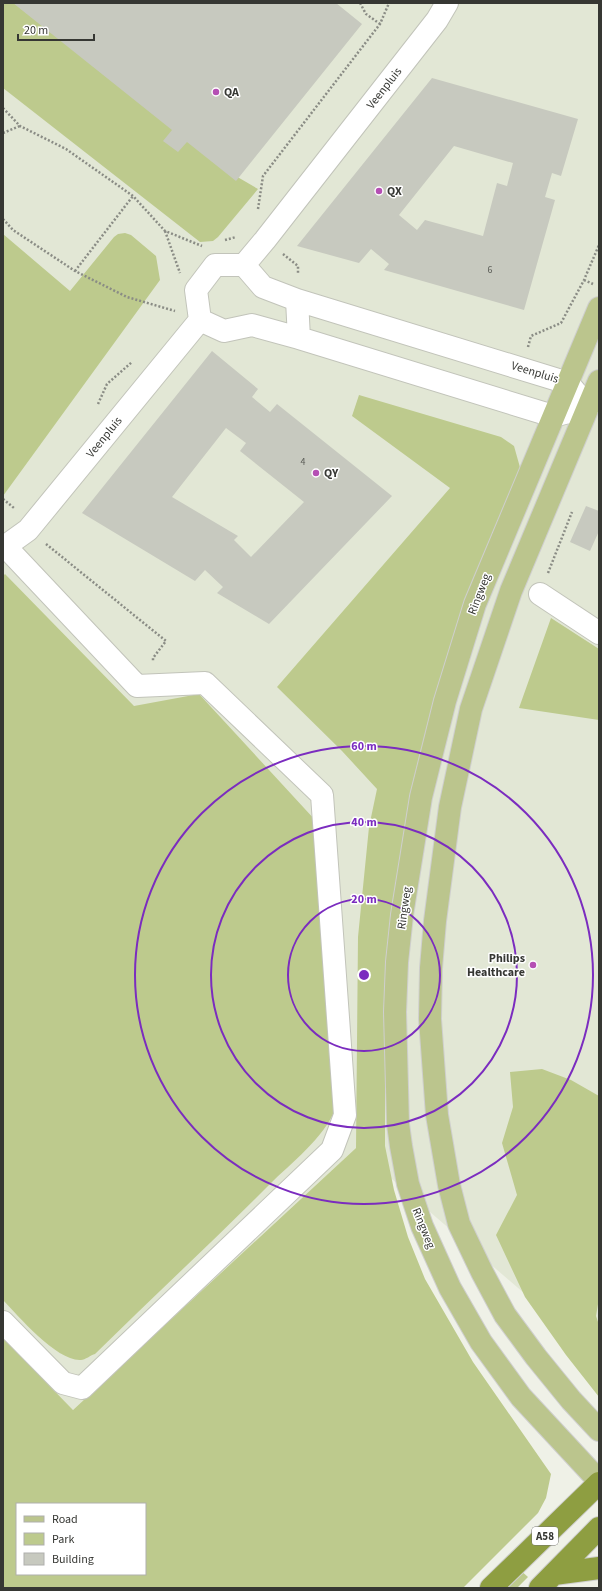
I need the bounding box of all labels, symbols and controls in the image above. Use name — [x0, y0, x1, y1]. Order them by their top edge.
scale bar — [18, 16, 94, 42]
text: 20 m — [24, 22, 48, 39]
street label: Veenpluis — [363, 64, 406, 113]
place label: QA — [224, 84, 239, 101]
marker: QA — [211, 87, 221, 97]
place label: QX — [387, 183, 402, 200]
marker: QX — [374, 186, 384, 196]
house number: 6 — [488, 263, 493, 277]
street label: Veenpluis — [509, 357, 561, 388]
street label: Veenpluis — [82, 413, 126, 462]
house number: 4 — [301, 455, 306, 469]
place label: QY — [324, 465, 339, 482]
marker: QY — [311, 468, 321, 478]
street label: Ringweg — [464, 571, 495, 617]
text: 60 m — [351, 738, 377, 755]
text: 40 m — [351, 814, 377, 831]
street label: Ringweg — [393, 886, 416, 930]
text: 20 m — [351, 891, 377, 908]
place label: Philips Healthcare — [467, 950, 525, 981]
marker: Philips Healthcare — [528, 960, 538, 970]
centre of rings — [357, 968, 371, 982]
street label: Ringweg — [408, 1205, 439, 1251]
legend — [16, 1503, 146, 1575]
text: Road — [52, 1511, 78, 1528]
road number: A58 — [532, 1527, 558, 1545]
text: Park — [52, 1531, 74, 1548]
text: Building — [52, 1551, 94, 1568]

